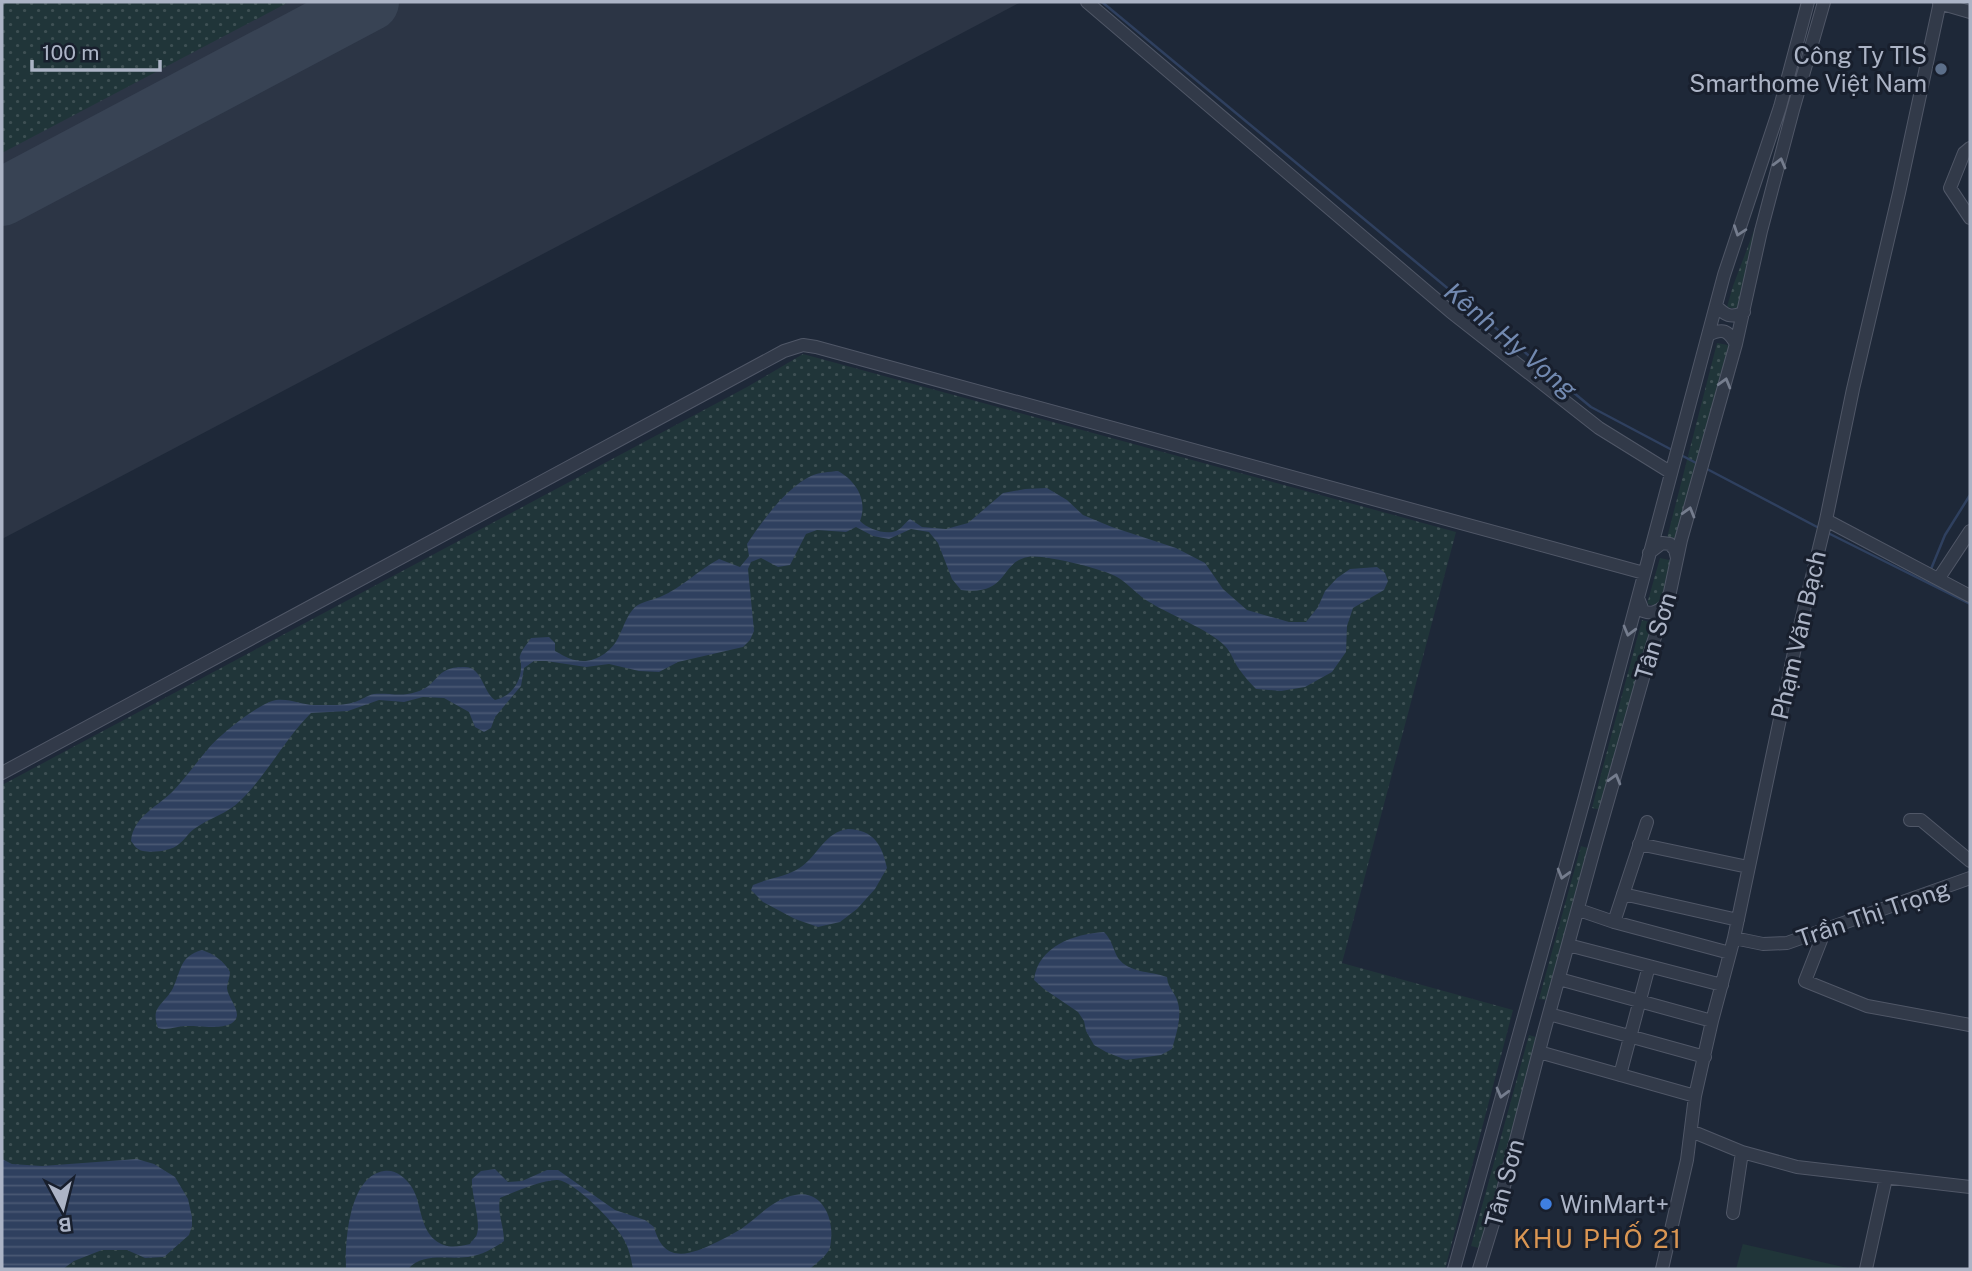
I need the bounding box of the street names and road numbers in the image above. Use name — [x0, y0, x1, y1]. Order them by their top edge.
street label: Phạm Văn Bạch — [1765, 548, 1831, 722]
street label: Tân Sơn — [1628, 589, 1682, 683]
street label: Trần Thị Trọng — [1793, 874, 1953, 952]
street label: Tân Sơn — [1479, 1136, 1529, 1230]

